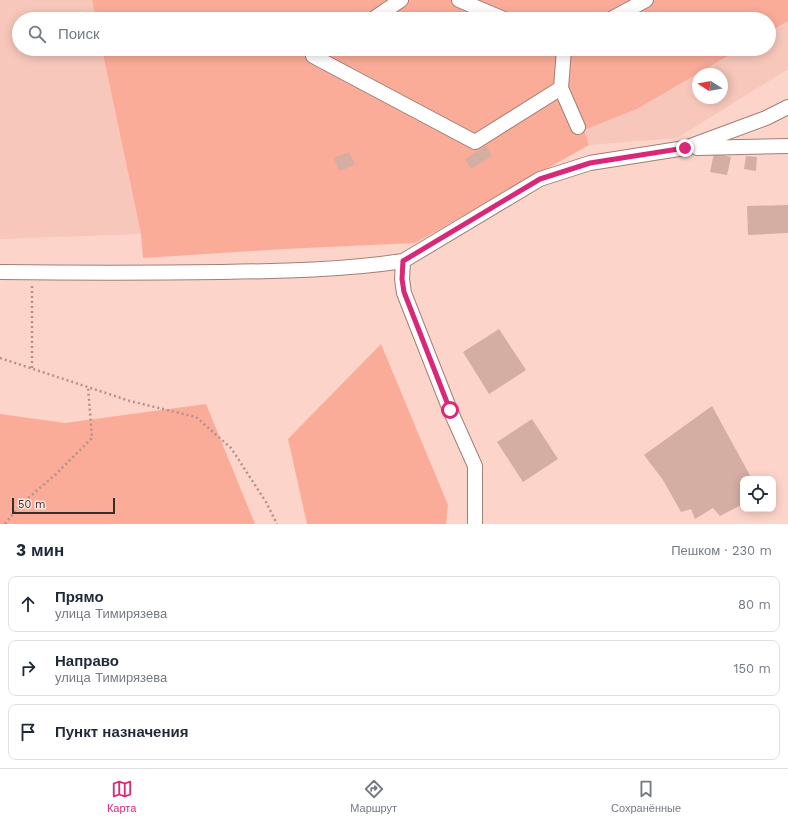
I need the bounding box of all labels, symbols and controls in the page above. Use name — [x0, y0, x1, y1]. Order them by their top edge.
search box — [12, 12, 776, 56]
icon: search — [26, 23, 48, 45]
text: Поиск — [58, 25, 100, 43]
north arrow — [692, 68, 728, 104]
route end — [676, 139, 694, 157]
route start — [441, 401, 459, 419]
map controls — [740, 476, 776, 512]
button: locate — [740, 476, 776, 512]
scale bar — [12, 496, 115, 515]
text: 50 m — [18, 498, 45, 511]
text: 3 мин — [16, 540, 64, 560]
text: Пешком · 230 m — [671, 543, 772, 558]
text: Прямо — [55, 588, 104, 606]
icon: ahead — [17, 593, 39, 615]
text: 80 m — [738, 597, 771, 612]
text: улица Тимирязева — [55, 606, 167, 621]
text: Направо — [55, 652, 119, 670]
icon: right — [17, 657, 39, 679]
text: 150 m — [733, 661, 771, 676]
text: улица Тимирязева — [55, 670, 167, 685]
icon: arrive — [17, 721, 39, 743]
text: Пункт назначения — [55, 723, 188, 741]
tab: Карта — [107, 778, 136, 815]
tab: Маршрут — [350, 778, 397, 815]
tab: Сохранённые — [611, 778, 681, 815]

